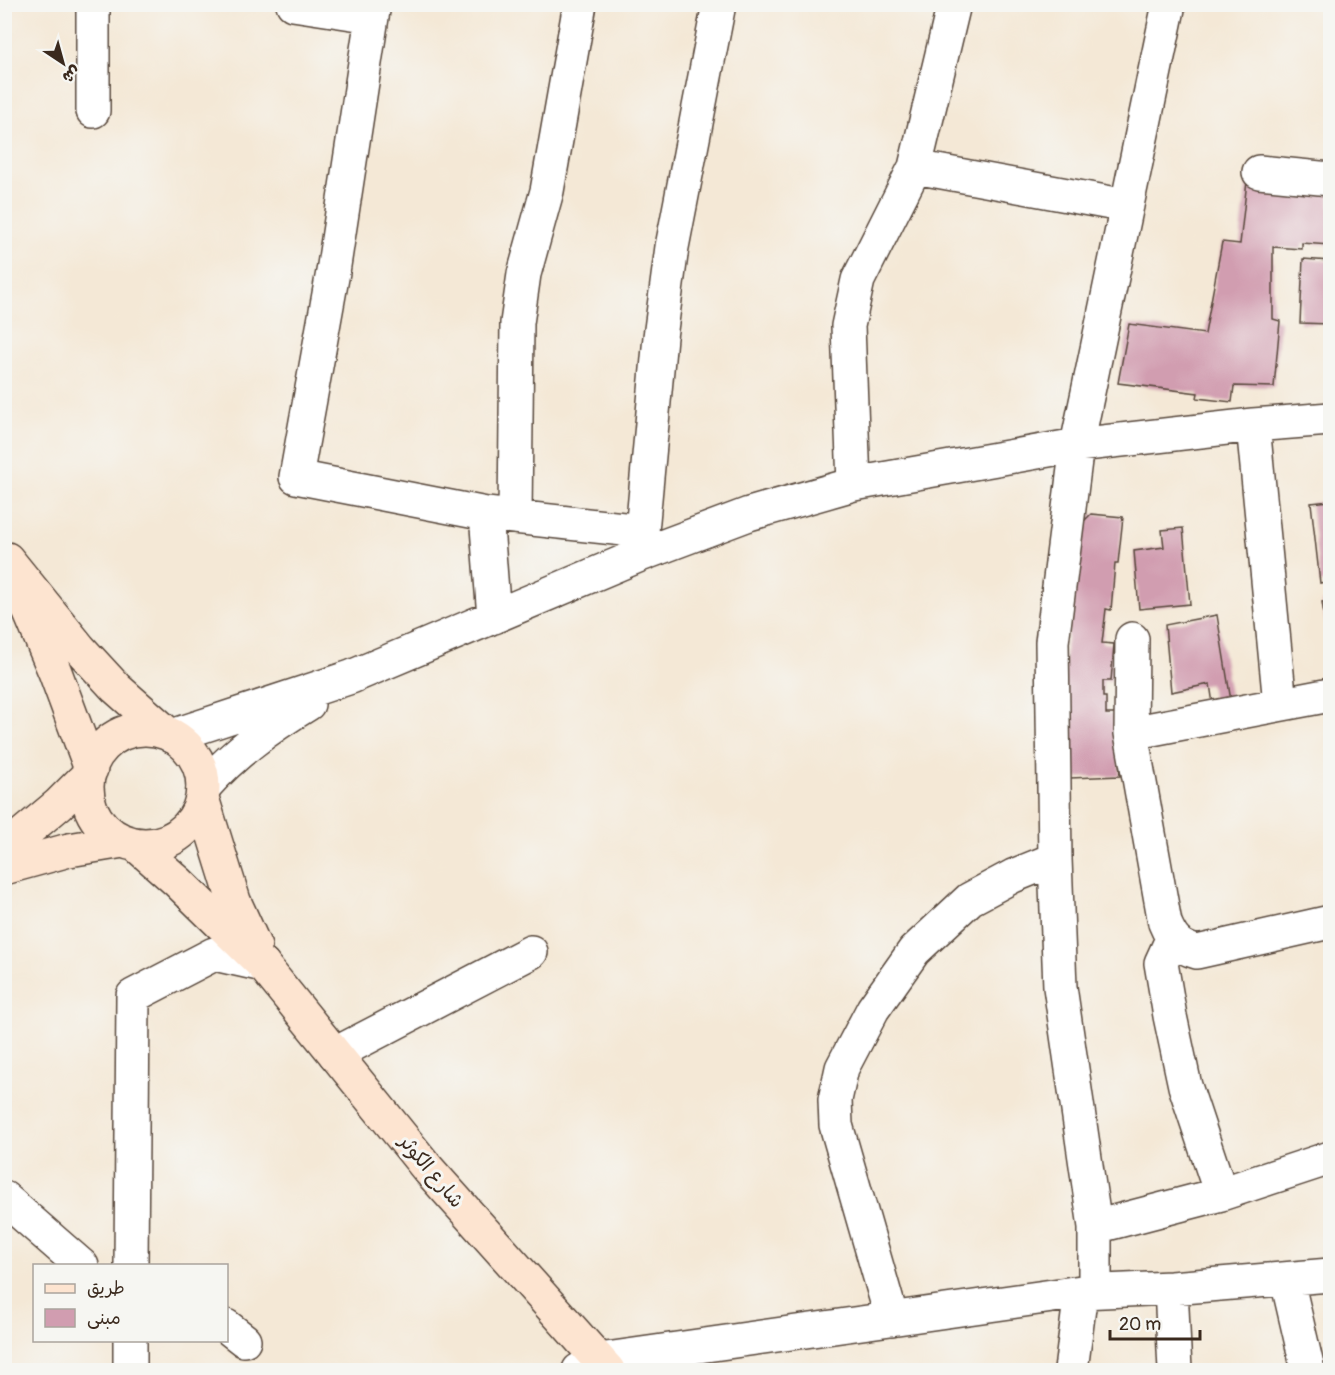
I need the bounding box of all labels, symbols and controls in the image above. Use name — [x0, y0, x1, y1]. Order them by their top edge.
north arrow — [33, 33, 93, 93]
text: ش — [58, 61, 84, 88]
street label: شارع الكوثر — [392, 1128, 469, 1213]
legend — [33, 1264, 228, 1342]
text: طريق — [87, 1277, 125, 1300]
scale bar — [1110, 1303, 1200, 1341]
text: مبنى — [87, 1307, 121, 1330]
text: 20 m — [1119, 1313, 1161, 1336]

